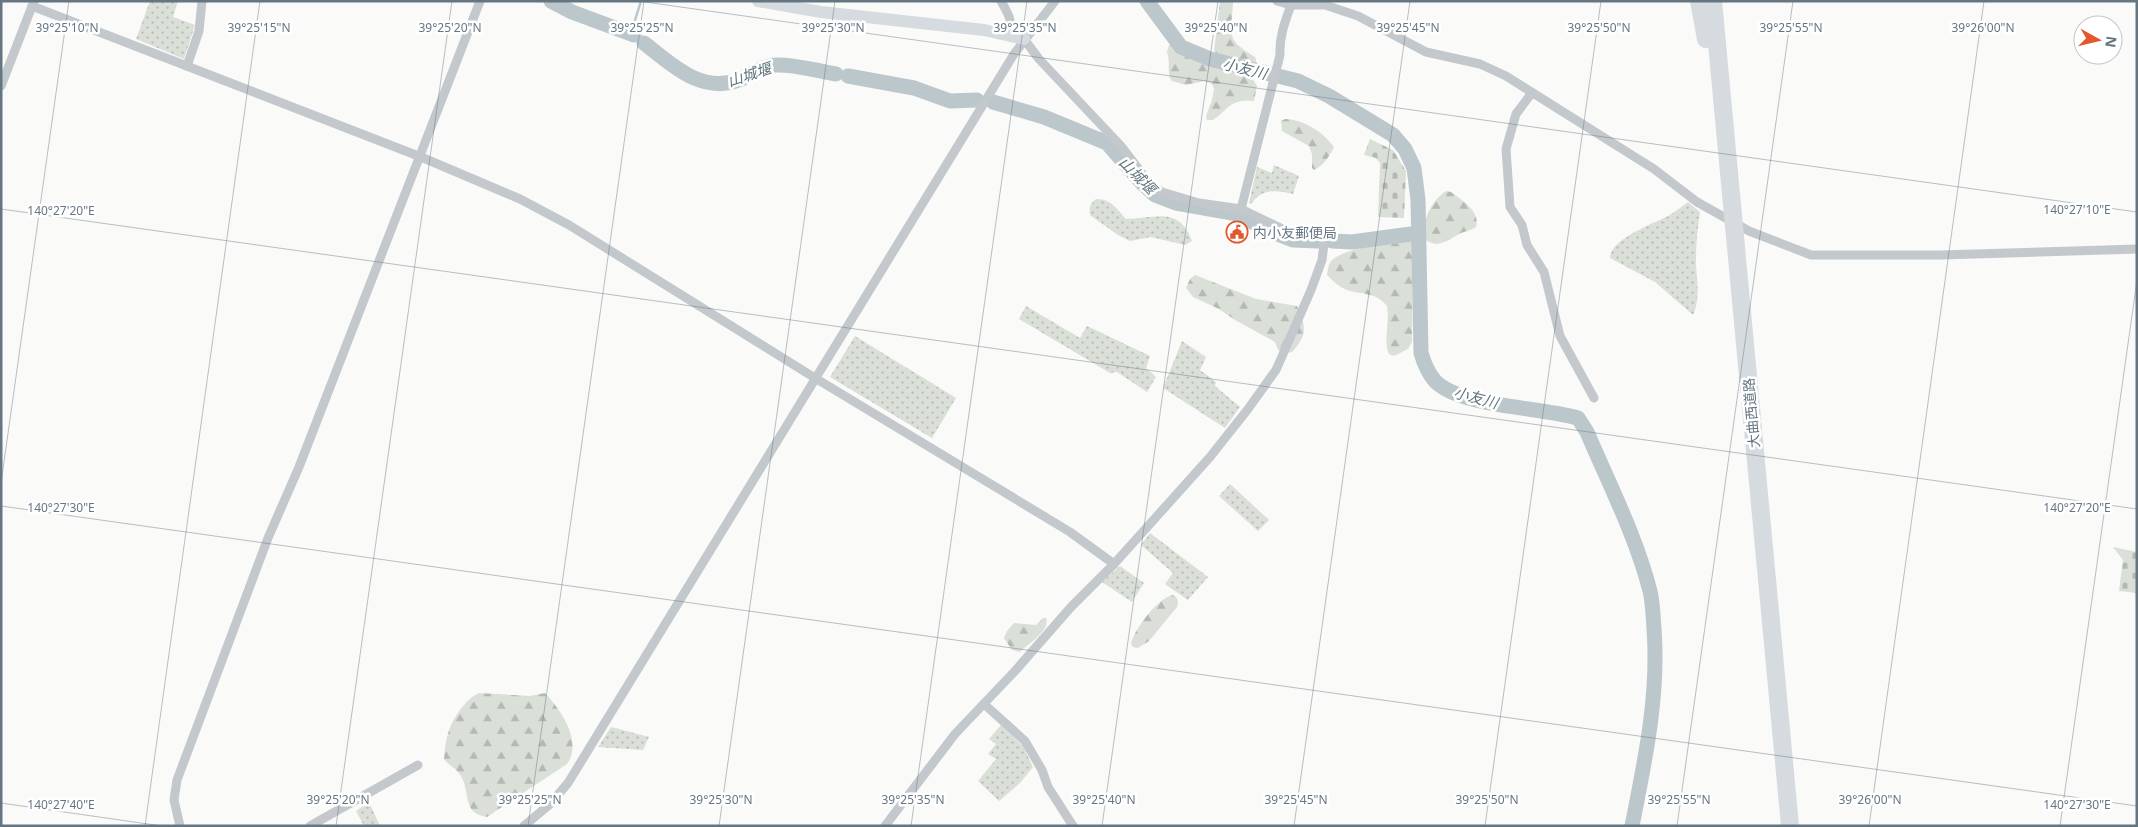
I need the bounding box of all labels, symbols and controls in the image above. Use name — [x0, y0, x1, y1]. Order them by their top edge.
north arrow — [2073, 15, 2123, 65]
text: 39°25'10"N — [35, 19, 99, 36]
text: 39°25'15"N — [227, 19, 291, 36]
text: 39°25'20"N — [418, 19, 482, 36]
text: 39°25'25"N — [610, 19, 674, 36]
text: 39°25'30"N — [801, 19, 865, 36]
text: 39°25'35"N — [993, 19, 1057, 36]
text: 39°25'40"N — [1184, 19, 1248, 36]
text: 39°25'45"N — [1376, 19, 1440, 36]
text: 39°25'50"N — [1567, 19, 1631, 36]
text: 39°25'55"N — [1759, 19, 1823, 36]
text: 39°26'00"N — [1951, 19, 2015, 36]
text: N — [2101, 35, 2122, 49]
water label: 小友川 — [1221, 53, 1271, 84]
water label: 山城堰 — [725, 57, 776, 90]
water label: 山城堰 — [1115, 152, 1163, 200]
text: 140°27'10"E — [2043, 201, 2111, 218]
text: 140°27'20"E — [27, 202, 95, 219]
public building icon: 内小友郵便局 — [1225, 220, 1249, 244]
place label: 内小友郵便局 — [1253, 223, 1337, 242]
street label: 大曲西道路 — [1738, 377, 1764, 449]
water label: 小友川 — [1452, 382, 1502, 413]
text: 140°27'30"E — [27, 499, 95, 516]
text: 140°27'20"E — [2043, 499, 2111, 516]
text: 39°25'20"N — [306, 791, 370, 808]
text: 39°25'25"N — [498, 791, 562, 808]
text: 39°25'30"N — [689, 791, 753, 808]
text: 39°25'35"N — [881, 791, 945, 808]
text: 39°25'40"N — [1072, 791, 1136, 808]
text: 39°25'45"N — [1264, 791, 1328, 808]
text: 39°25'50"N — [1455, 791, 1519, 808]
text: 39°25'55"N — [1647, 791, 1711, 808]
text: 39°26'00"N — [1838, 791, 1902, 808]
text: 140°27'40"E — [27, 796, 95, 813]
text: 140°27'30"E — [2043, 796, 2111, 813]

